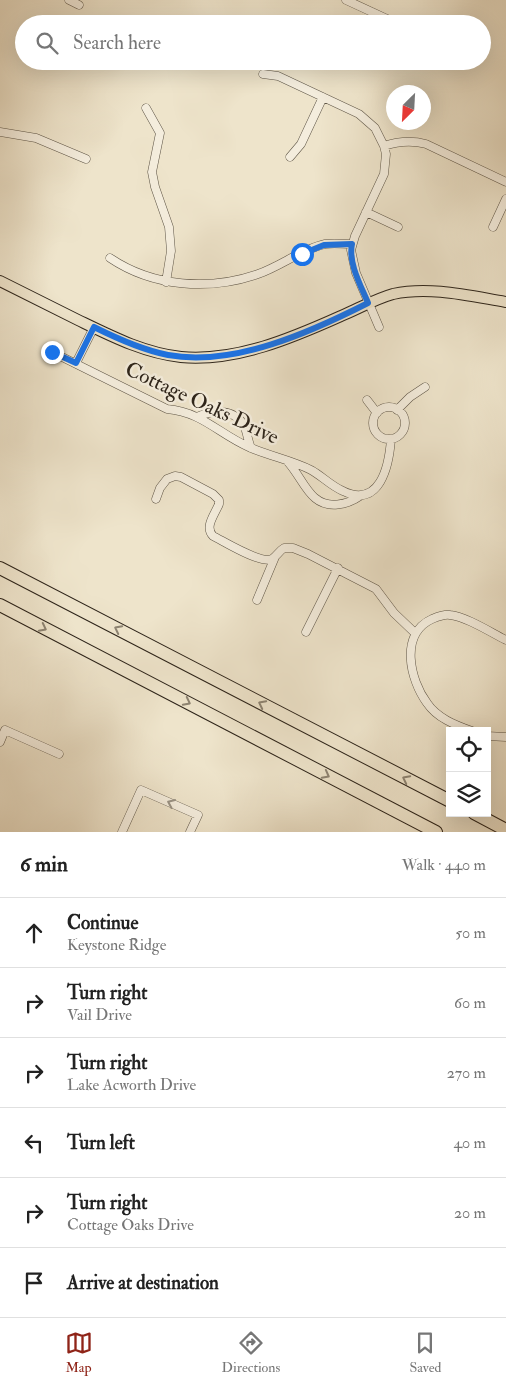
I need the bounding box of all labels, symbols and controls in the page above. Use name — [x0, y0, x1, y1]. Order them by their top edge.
search box — [15, 15, 491, 70]
icon: search — [33, 29, 61, 57]
text: Search here — [73, 31, 161, 55]
north arrow — [386, 85, 431, 130]
route start — [291, 243, 314, 266]
route end — [41, 341, 64, 364]
street label: Cottage Oaks Drive — [121, 356, 283, 451]
one-way arrow — [38, 622, 47, 632]
one-way arrow — [114, 625, 123, 635]
one-way arrow — [182, 696, 191, 706]
one-way arrow — [258, 700, 267, 710]
map controls — [446, 727, 491, 817]
button: locate — [446, 727, 491, 772]
one-way arrow — [321, 769, 330, 779]
button: layers — [446, 772, 491, 817]
one-way arrow — [403, 775, 412, 785]
one-way arrow — [167, 798, 176, 809]
text: 6 min — [20, 851, 68, 878]
text: Walk · 440 m — [402, 855, 486, 875]
text: Continue — [67, 911, 138, 935]
icon: ahead — [20, 919, 48, 947]
text: 50 m — [455, 923, 486, 943]
text: Keystone Ridge — [67, 935, 166, 955]
text: Turn right — [67, 981, 147, 1005]
icon: right — [20, 989, 48, 1017]
text: 60 m — [454, 993, 486, 1013]
text: Vail Drive — [67, 1005, 132, 1025]
text: Turn right — [67, 1051, 147, 1075]
icon: right — [20, 1059, 48, 1087]
text: 270 m — [447, 1063, 486, 1083]
text: Lake Acworth Drive — [67, 1075, 196, 1095]
icon: left — [20, 1129, 48, 1157]
text: Turn left — [67, 1131, 135, 1155]
text: 40 m — [453, 1133, 486, 1153]
text: Turn right — [67, 1191, 147, 1215]
icon: right — [20, 1199, 48, 1227]
text: 20 m — [454, 1203, 486, 1223]
text: Cottage Oaks Drive — [67, 1215, 194, 1235]
icon: arrive — [20, 1269, 48, 1297]
text: Arrive at destination — [67, 1271, 219, 1295]
tab: Map — [65, 1329, 93, 1376]
tab: Directions — [222, 1329, 280, 1376]
tab: Saved — [409, 1329, 441, 1376]

